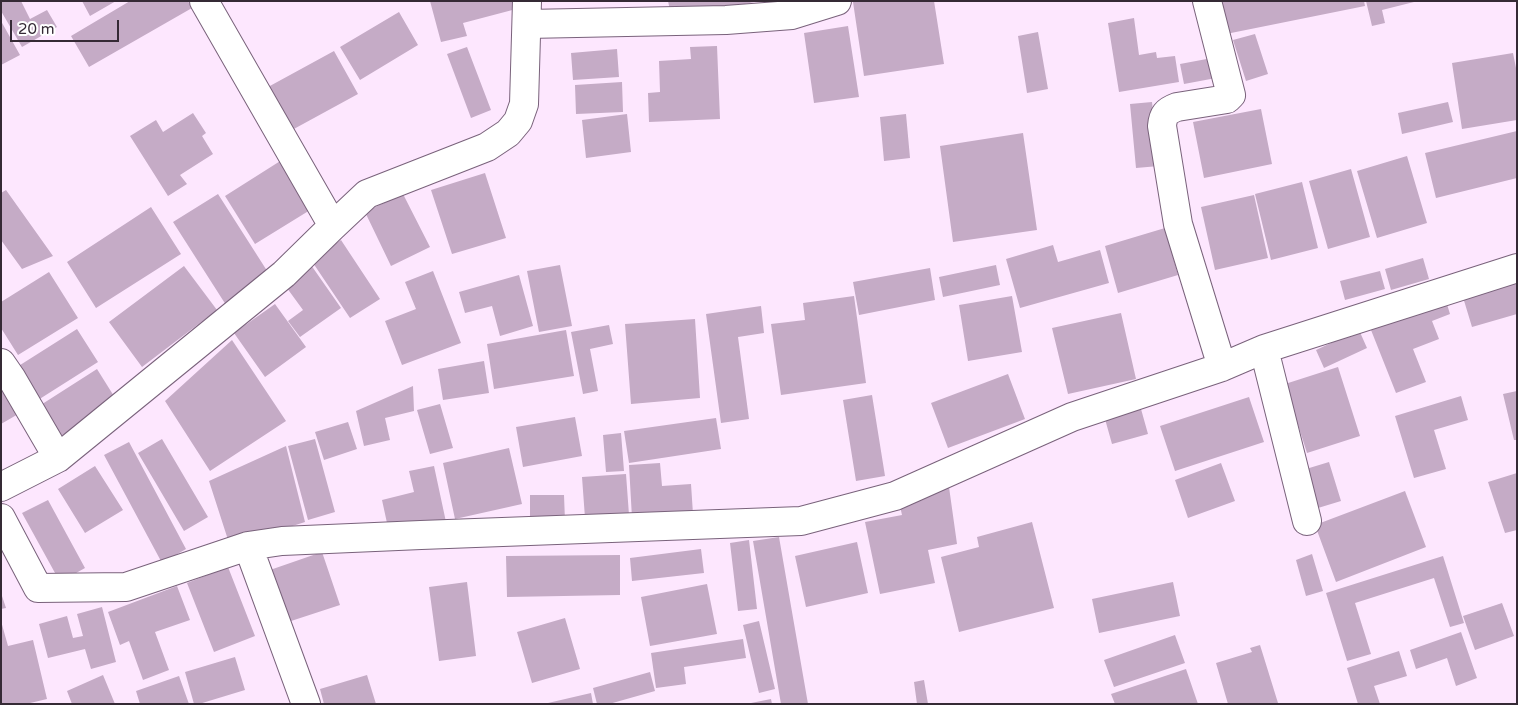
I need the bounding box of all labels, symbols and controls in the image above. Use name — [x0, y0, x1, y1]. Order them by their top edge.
scale bar — [12, 10, 121, 42]
text: 20 m — [18, 20, 55, 38]

